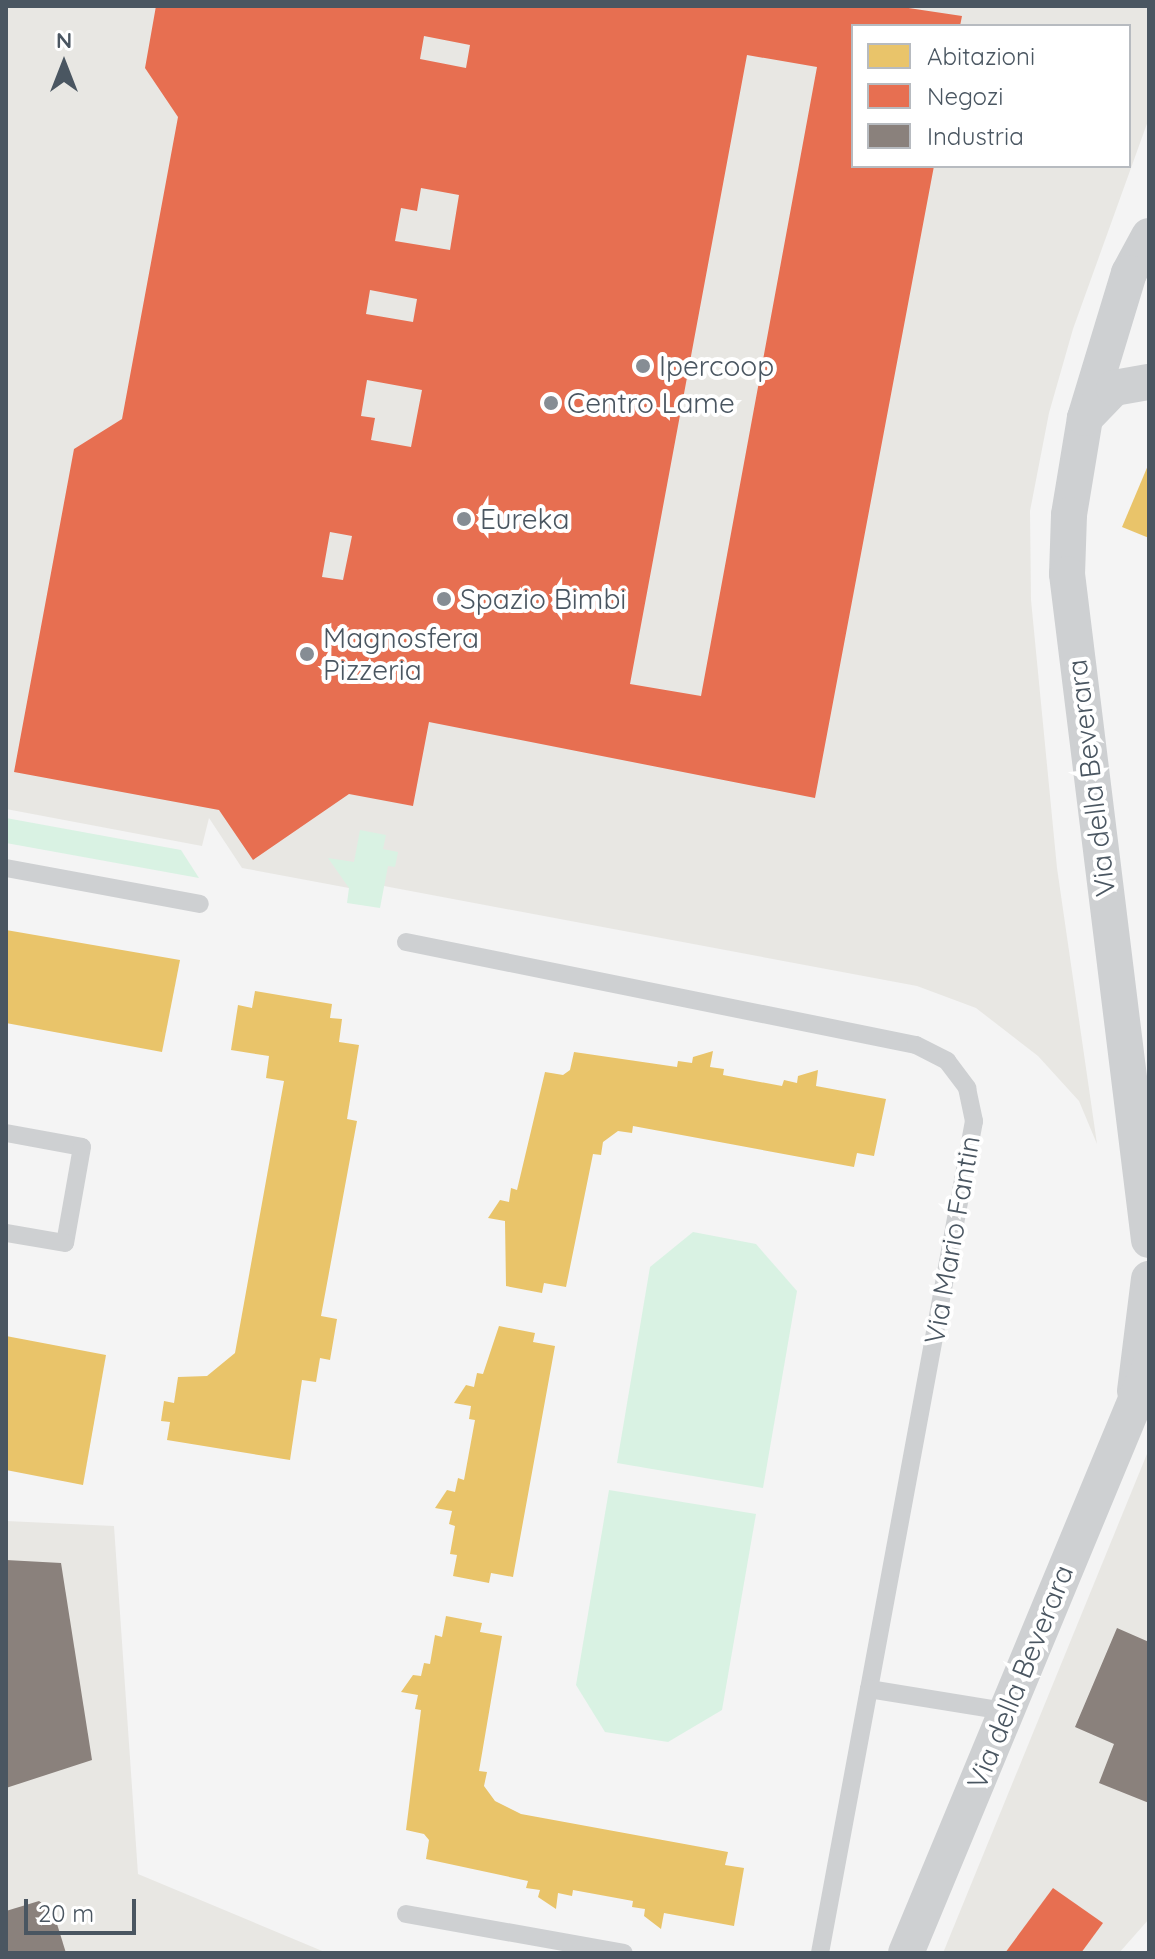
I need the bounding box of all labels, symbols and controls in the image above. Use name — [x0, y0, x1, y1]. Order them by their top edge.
north arrow — [24, 24, 104, 104]
legend — [851, 24, 1131, 168]
text: N — [56, 26, 72, 54]
text: Abitazioni — [927, 41, 1035, 71]
text: Negozi — [927, 81, 1003, 111]
text: Industria — [927, 121, 1024, 151]
place label: Ipercoop — [659, 349, 774, 383]
marker: Ipercoop — [634, 357, 652, 375]
place label: Centro Lame — [567, 386, 735, 420]
marker: Centro Lame — [542, 394, 560, 412]
place label: Eureka — [480, 502, 569, 536]
marker: Eureka — [455, 510, 473, 528]
place label: Spazio Bimbi — [460, 582, 626, 616]
marker: Spazio Bimbi — [435, 590, 453, 608]
place label: Magnosfera Pizzeria — [323, 621, 479, 687]
marker: Magnosfera Pizzeria — [298, 645, 316, 663]
street label: Via della Beverara — [1060, 657, 1122, 899]
street label: Via Mario Fantin — [917, 1133, 987, 1347]
street label: Via della Beverara — [960, 1560, 1080, 1794]
scale bar — [28, 1883, 140, 1933]
text: 20 m — [38, 1898, 94, 1928]

